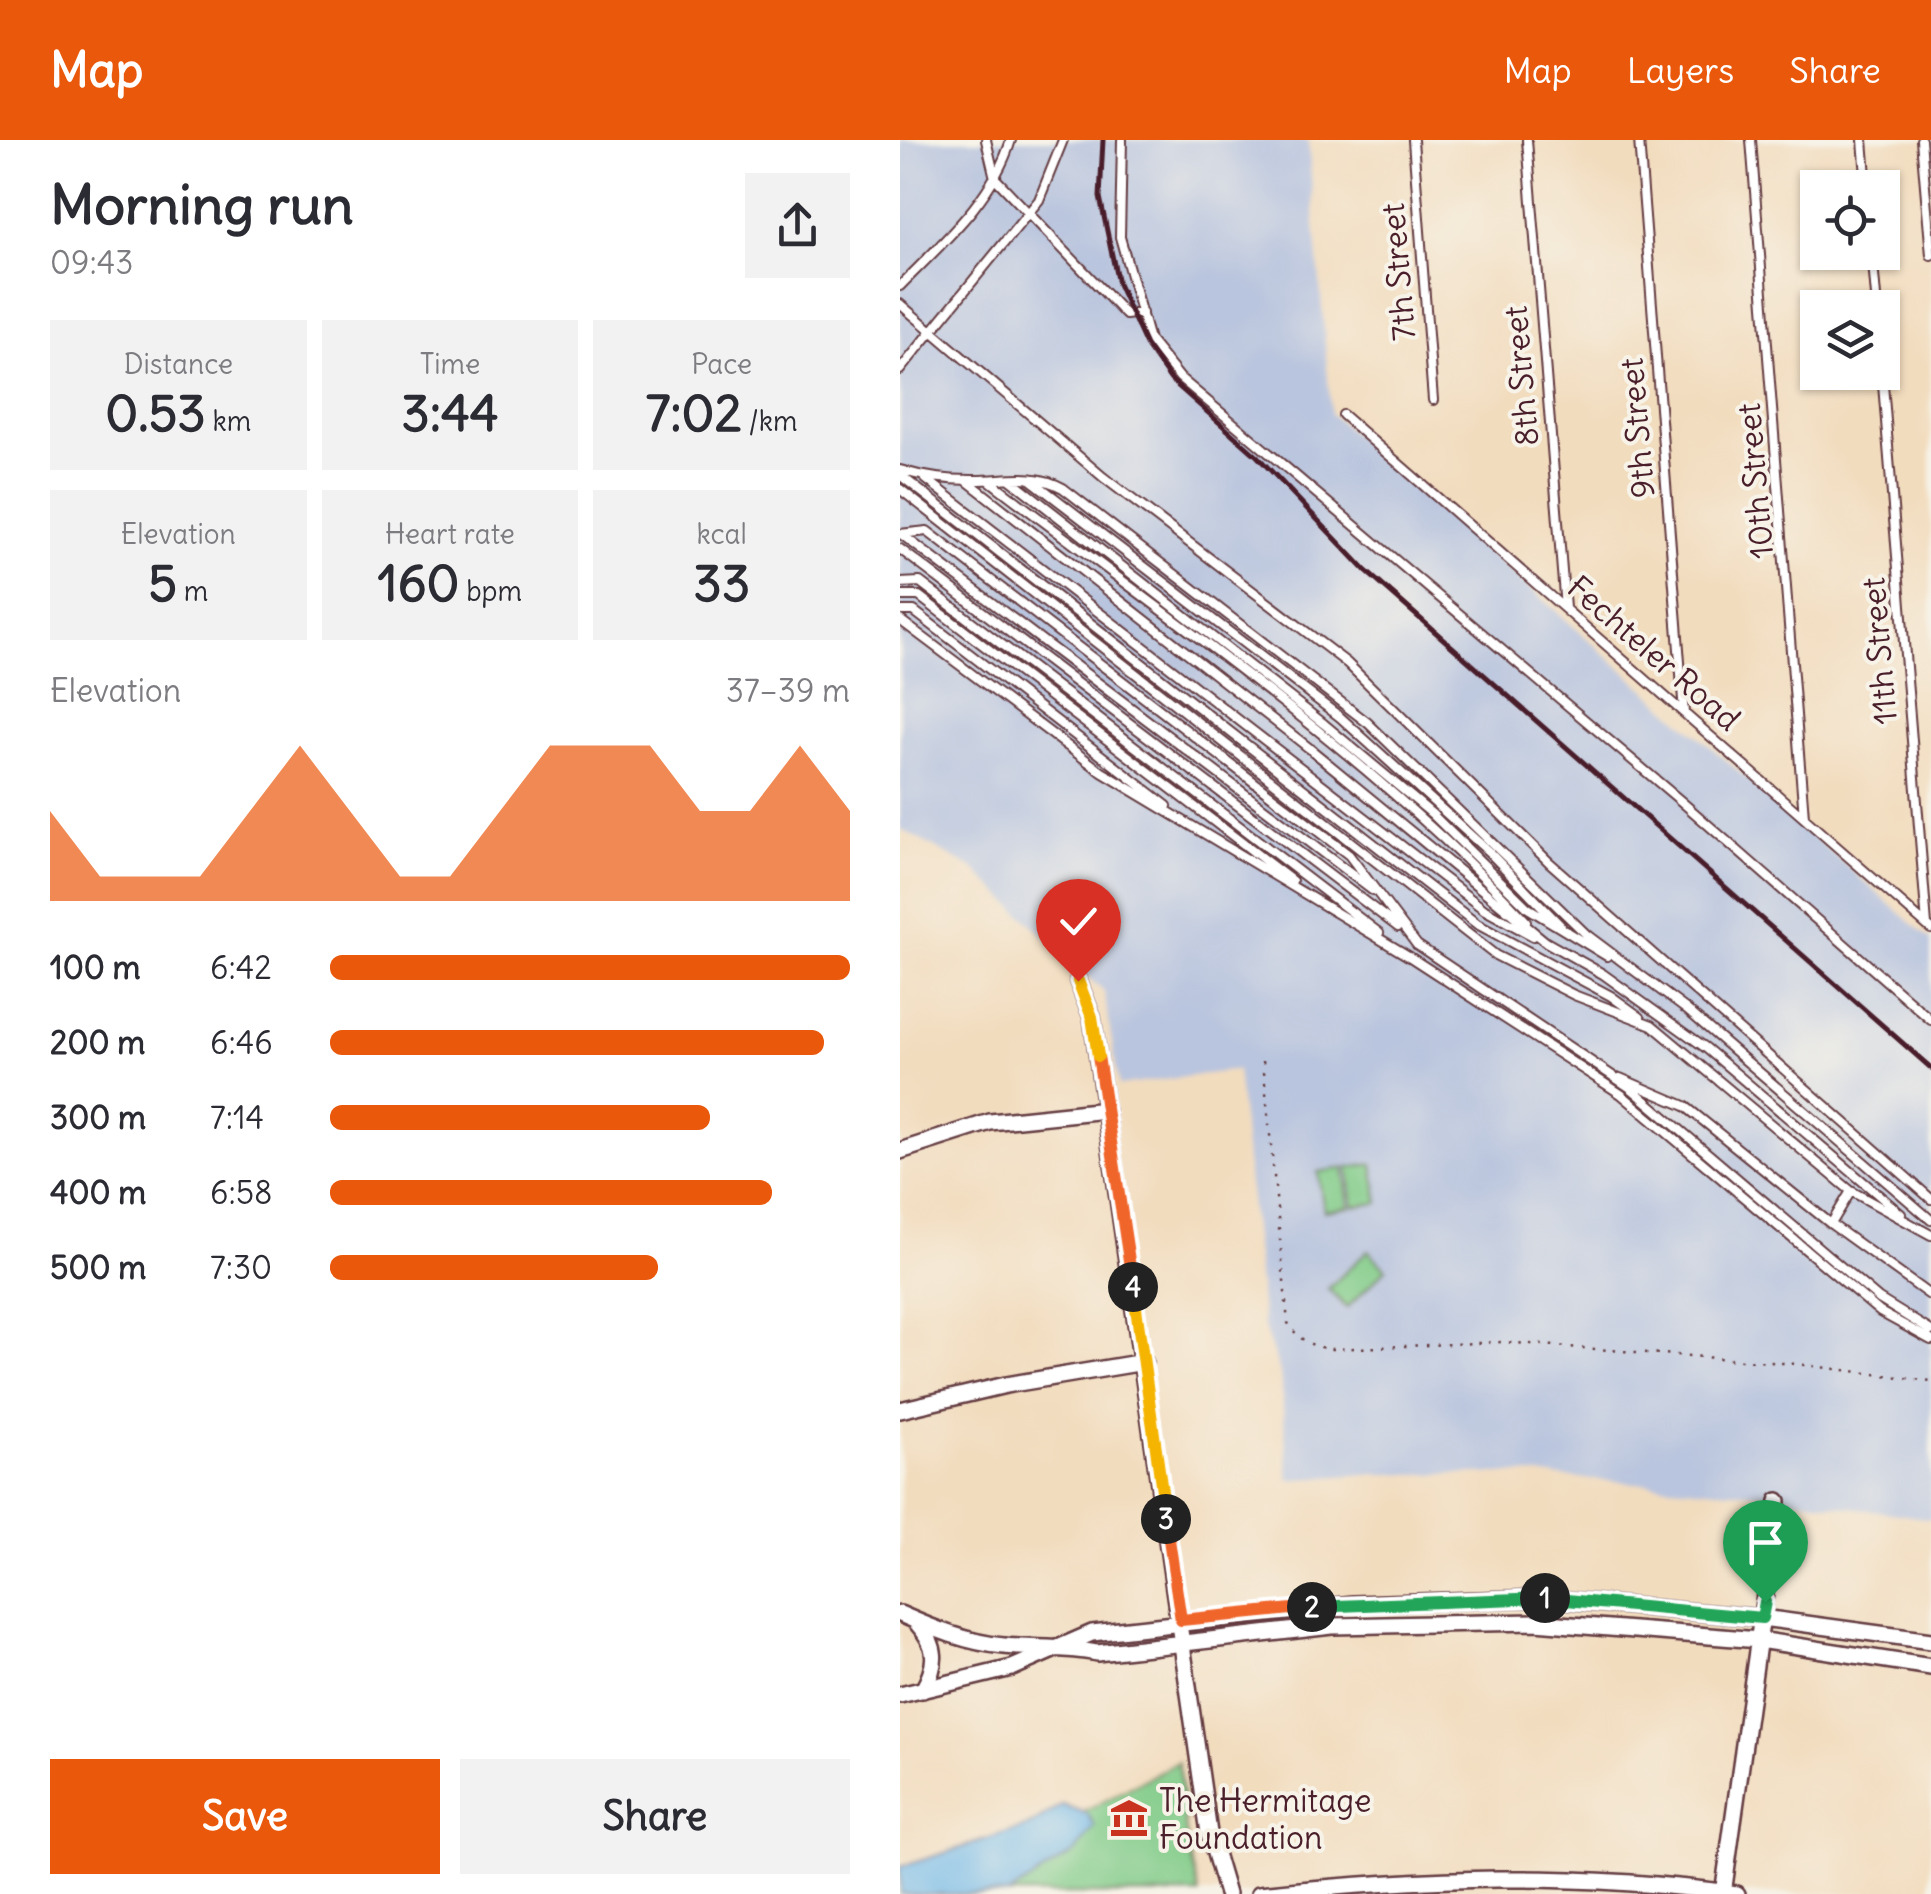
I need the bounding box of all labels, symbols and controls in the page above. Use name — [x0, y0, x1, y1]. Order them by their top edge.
text: Map — [50, 40, 143, 100]
text: Map — [1504, 48, 1572, 92]
text: Layers — [1627, 48, 1734, 92]
text: Share — [1789, 48, 1881, 92]
text: Morning run — [50, 170, 354, 239]
map controls — [1800, 170, 1900, 390]
button: locate — [1800, 170, 1900, 270]
button: share — [745, 173, 850, 278]
street label: 7th Street — [1372, 201, 1424, 343]
text: 09:43 — [50, 242, 133, 283]
button: layers — [1800, 290, 1900, 390]
street label: 8th Street — [1494, 304, 1548, 448]
text: Distance — [124, 346, 233, 382]
text: Time — [420, 346, 480, 382]
text: Pace — [691, 346, 752, 382]
street label: 9th Street — [1610, 356, 1664, 500]
text: 0.53 — [105, 382, 206, 445]
text: 3:44 — [401, 382, 499, 445]
text: 7:02 — [646, 382, 742, 445]
street label: 10th Street — [1728, 401, 1782, 561]
text: km — [206, 403, 251, 439]
text: /km — [742, 403, 798, 439]
text: Elevation — [121, 516, 236, 552]
text: Heart rate — [385, 516, 515, 552]
text: kcal — [696, 516, 747, 552]
text: 5 — [148, 552, 177, 615]
text: 160 — [378, 552, 459, 615]
text: 33 — [693, 552, 750, 615]
street label: Fechteler Road — [1559, 567, 1749, 739]
text: m — [177, 573, 208, 609]
text: bpm — [459, 573, 522, 609]
street label: 11th Street — [1852, 575, 1906, 726]
text: Elevation — [50, 670, 181, 711]
text: 37–39 m — [726, 670, 850, 711]
pin — [1036, 879, 1121, 982]
icon: check — [1051, 894, 1106, 949]
text: 100 m — [50, 947, 141, 988]
text: 6:42 — [210, 947, 272, 988]
text: 200 m — [50, 1022, 145, 1063]
text: 6:46 — [210, 1022, 273, 1063]
text: 300 m — [50, 1097, 146, 1138]
text: 7:14 — [210, 1097, 264, 1138]
text: 400 m — [50, 1172, 146, 1213]
text: 6:58 — [210, 1172, 273, 1213]
text: 500 m — [50, 1247, 146, 1288]
text: 7:30 — [210, 1247, 272, 1288]
pin: 4 — [1108, 1262, 1158, 1312]
text: 4 — [1125, 1269, 1141, 1305]
pin: 3 — [1141, 1494, 1191, 1544]
pin — [1723, 1500, 1808, 1603]
text: 3 — [1158, 1501, 1174, 1537]
icon: arrive — [1738, 1515, 1793, 1570]
pin: 1 — [1520, 1573, 1570, 1623]
text: 1 — [1539, 1580, 1551, 1616]
pin: 2 — [1287, 1582, 1337, 1632]
text: 2 — [1304, 1589, 1320, 1625]
button: Save — [50, 1759, 440, 1874]
button: Share — [460, 1759, 850, 1874]
place label: The Hermitage Foundation — [1159, 1780, 1371, 1858]
museum icon: The Hermitage Foundation — [1108, 1797, 1150, 1839]

